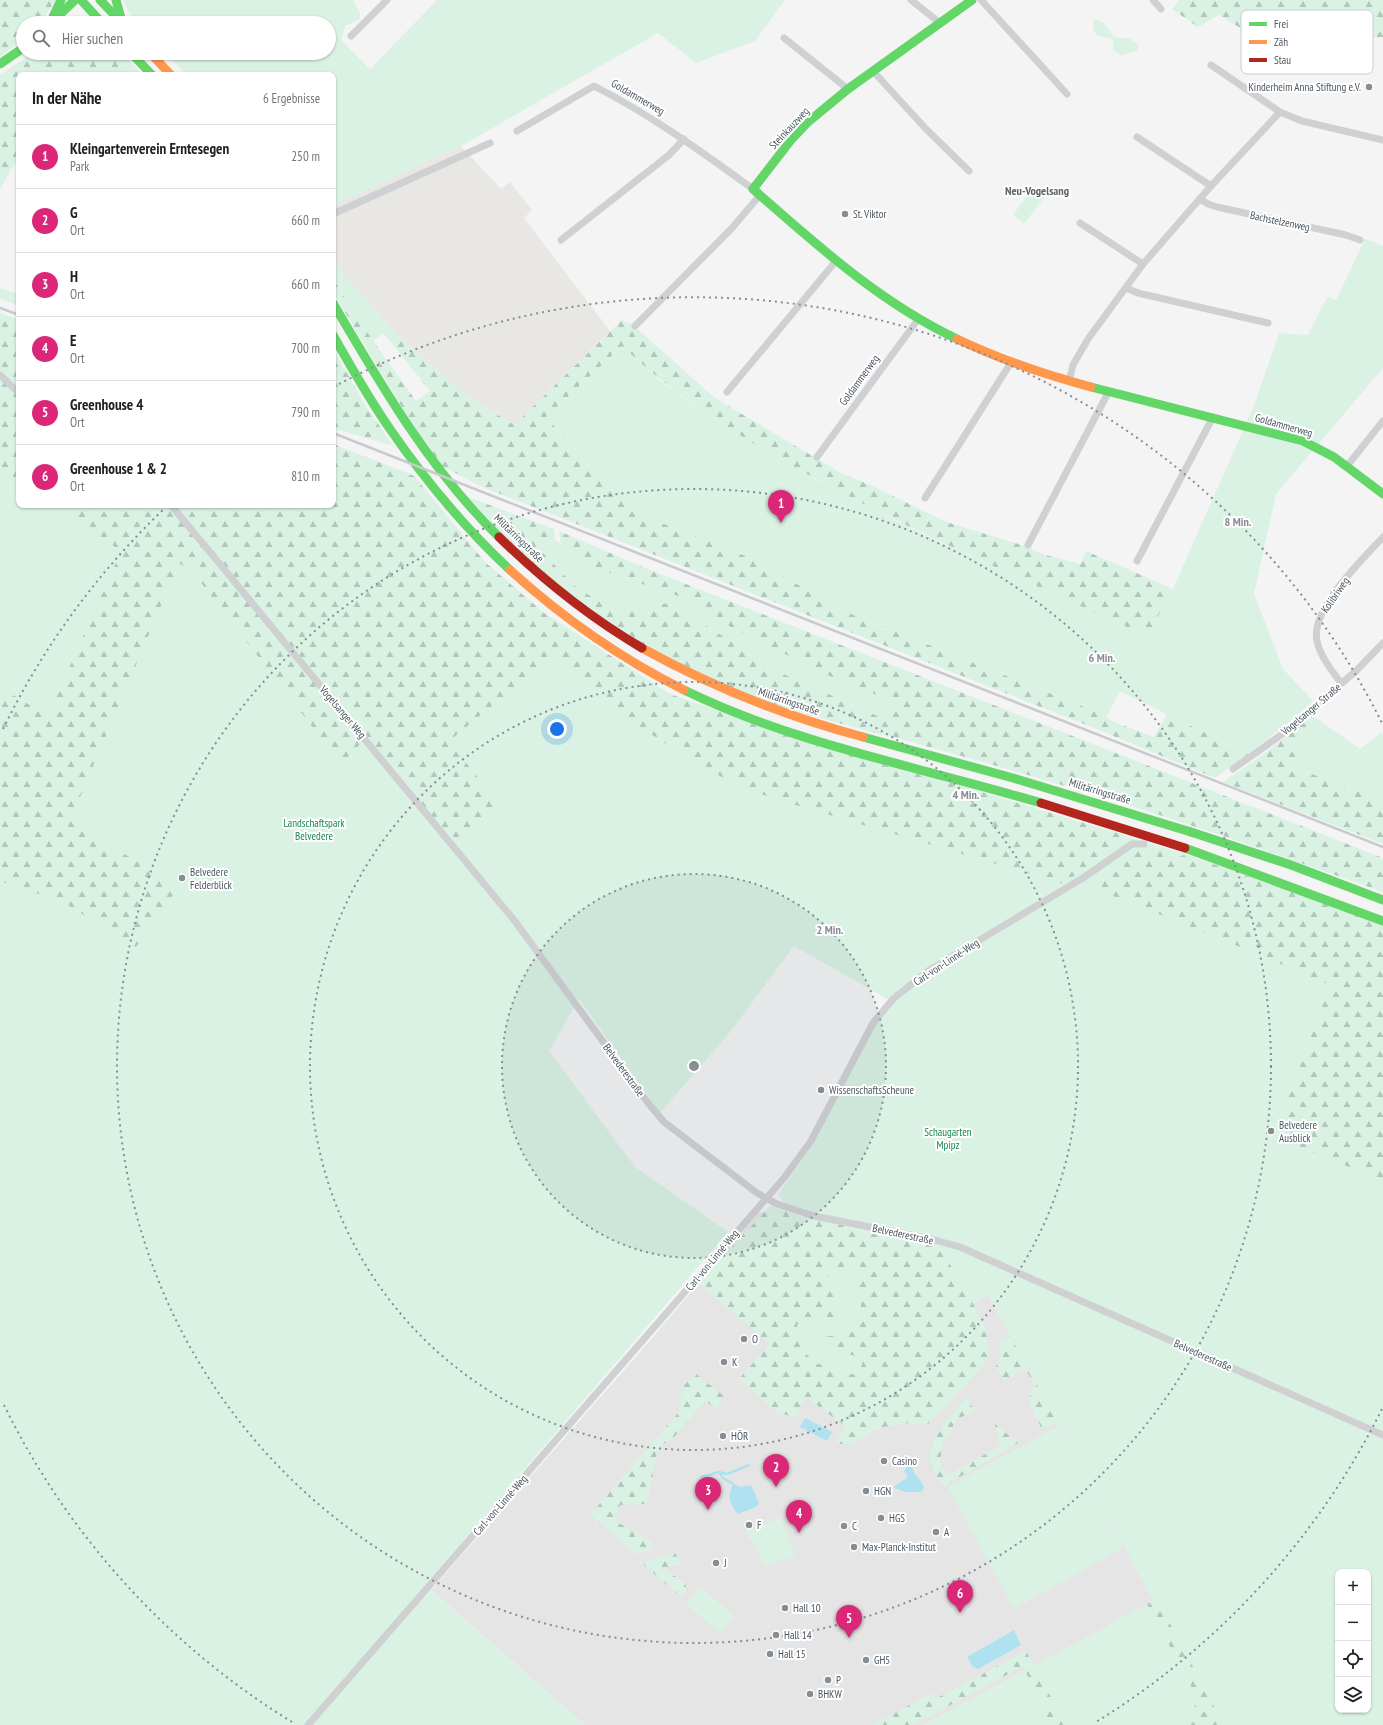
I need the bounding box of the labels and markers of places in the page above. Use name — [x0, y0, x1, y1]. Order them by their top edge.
place label: Kinderheim Anna Stiftung e.V. — [1248, 80, 1361, 94]
marker: Kinderheim Anna Stiftung e.V. — [1364, 82, 1374, 92]
place label: St. Viktor — [853, 207, 886, 221]
marker: St. Viktor — [840, 209, 850, 219]
pin: 1 — [768, 490, 794, 523]
place label: Belvedere Felderblick — [190, 865, 233, 892]
marker: Belvedere Felderblick — [177, 873, 187, 883]
centre of rings — [687, 1059, 701, 1073]
place label: WissenschaftsScheune — [829, 1083, 915, 1097]
marker: WissenschaftsScheune — [816, 1085, 826, 1095]
place label: Belvedere Ausblick — [1279, 1118, 1317, 1145]
marker: Belvedere Ausblick — [1266, 1126, 1276, 1136]
place label: O — [752, 1332, 758, 1346]
marker: O — [739, 1334, 749, 1344]
place label: K — [732, 1355, 738, 1369]
marker: K — [719, 1357, 729, 1367]
place label: HÖR — [731, 1429, 748, 1443]
marker: HÖR — [718, 1431, 728, 1441]
pin: 2 — [763, 1454, 789, 1487]
place label: Casino — [892, 1454, 917, 1468]
marker: Casino — [879, 1456, 889, 1466]
pin: 3 — [695, 1477, 721, 1510]
place label: HGN — [874, 1484, 891, 1498]
marker: HGN — [861, 1486, 871, 1496]
pin: 4 — [786, 1500, 812, 1533]
place label: HGS — [889, 1511, 905, 1525]
marker: HGS — [876, 1513, 886, 1523]
place label: F — [757, 1518, 762, 1532]
place label: C — [852, 1519, 857, 1533]
marker: F — [744, 1520, 754, 1530]
marker: C — [839, 1521, 849, 1531]
place label: A — [944, 1525, 950, 1539]
marker: A — [931, 1527, 941, 1537]
place label: Max-Planck-Institut — [862, 1540, 936, 1554]
marker: Max-Planck-Institut — [849, 1542, 859, 1552]
place label: J — [723, 1556, 727, 1570]
marker: J — [711, 1558, 721, 1568]
pin: 6 — [947, 1580, 973, 1613]
place label: Hall 10 — [793, 1601, 821, 1615]
marker: Hall 10 — [780, 1603, 790, 1613]
pin: 5 — [836, 1605, 862, 1638]
place label: Hall 14 — [784, 1628, 812, 1642]
marker: Hall 14 — [771, 1630, 781, 1640]
place label: Hall 15 — [778, 1647, 806, 1661]
marker: Hall 15 — [765, 1649, 775, 1659]
place label: GH5 — [874, 1653, 890, 1667]
marker: GH5 — [861, 1655, 871, 1665]
place label: P — [836, 1673, 841, 1687]
marker: P — [823, 1675, 833, 1685]
place label: BHKW — [818, 1687, 842, 1701]
marker: BHKW — [805, 1689, 815, 1699]

